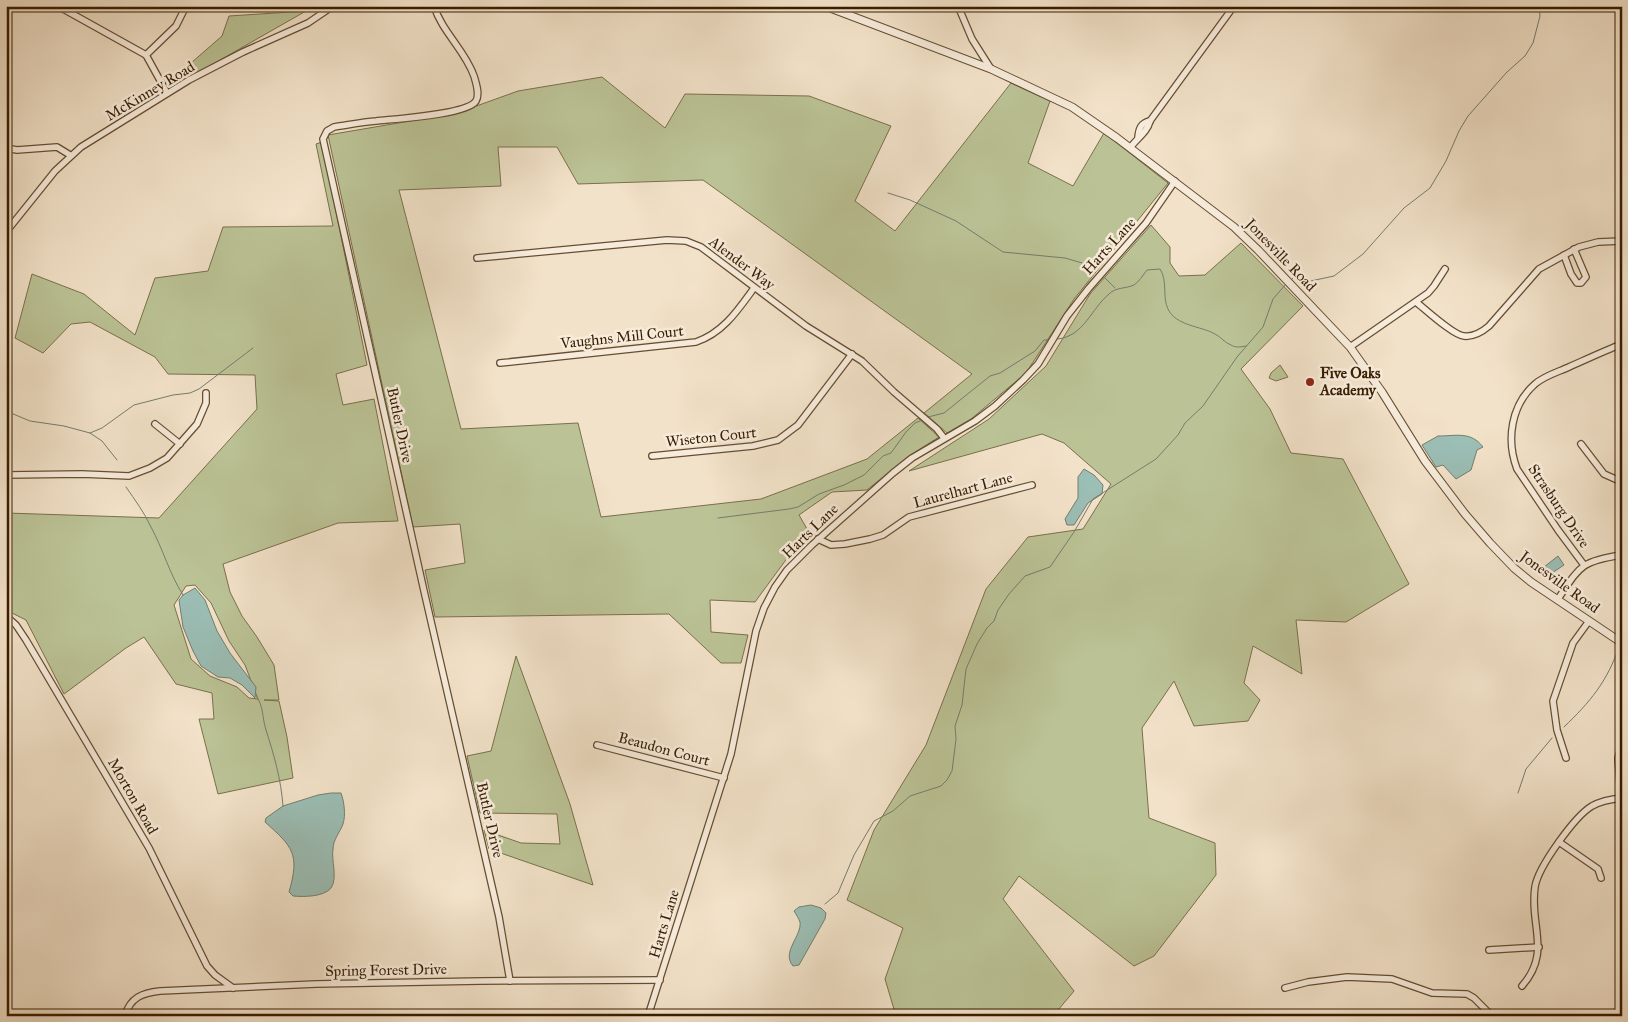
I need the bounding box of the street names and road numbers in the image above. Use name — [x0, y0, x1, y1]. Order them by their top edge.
street label: McKinney Road — [102, 57, 198, 125]
street label: Jonesville Road — [1240, 213, 1321, 296]
street label: Harts Lane — [1079, 214, 1139, 278]
street label: Alender Way — [705, 232, 779, 294]
street label: Vaughns Mill Court — [559, 322, 685, 353]
street label: Butler Drive — [383, 385, 417, 465]
street label: Wiseton Court — [665, 423, 758, 451]
street label: Strasburg Drive — [1524, 461, 1594, 551]
street label: Laurelhart Lane — [911, 468, 1015, 512]
street label: Harts Lane — [778, 500, 842, 562]
street label: Jonesville Road — [1514, 546, 1604, 618]
street label: Beaudon Court — [616, 728, 712, 770]
street label: Morton Road — [104, 755, 162, 838]
street label: Butler Drive — [473, 780, 507, 860]
street label: Harts Lane — [645, 888, 683, 960]
street label: Spring Forest Drive — [325, 960, 447, 980]

